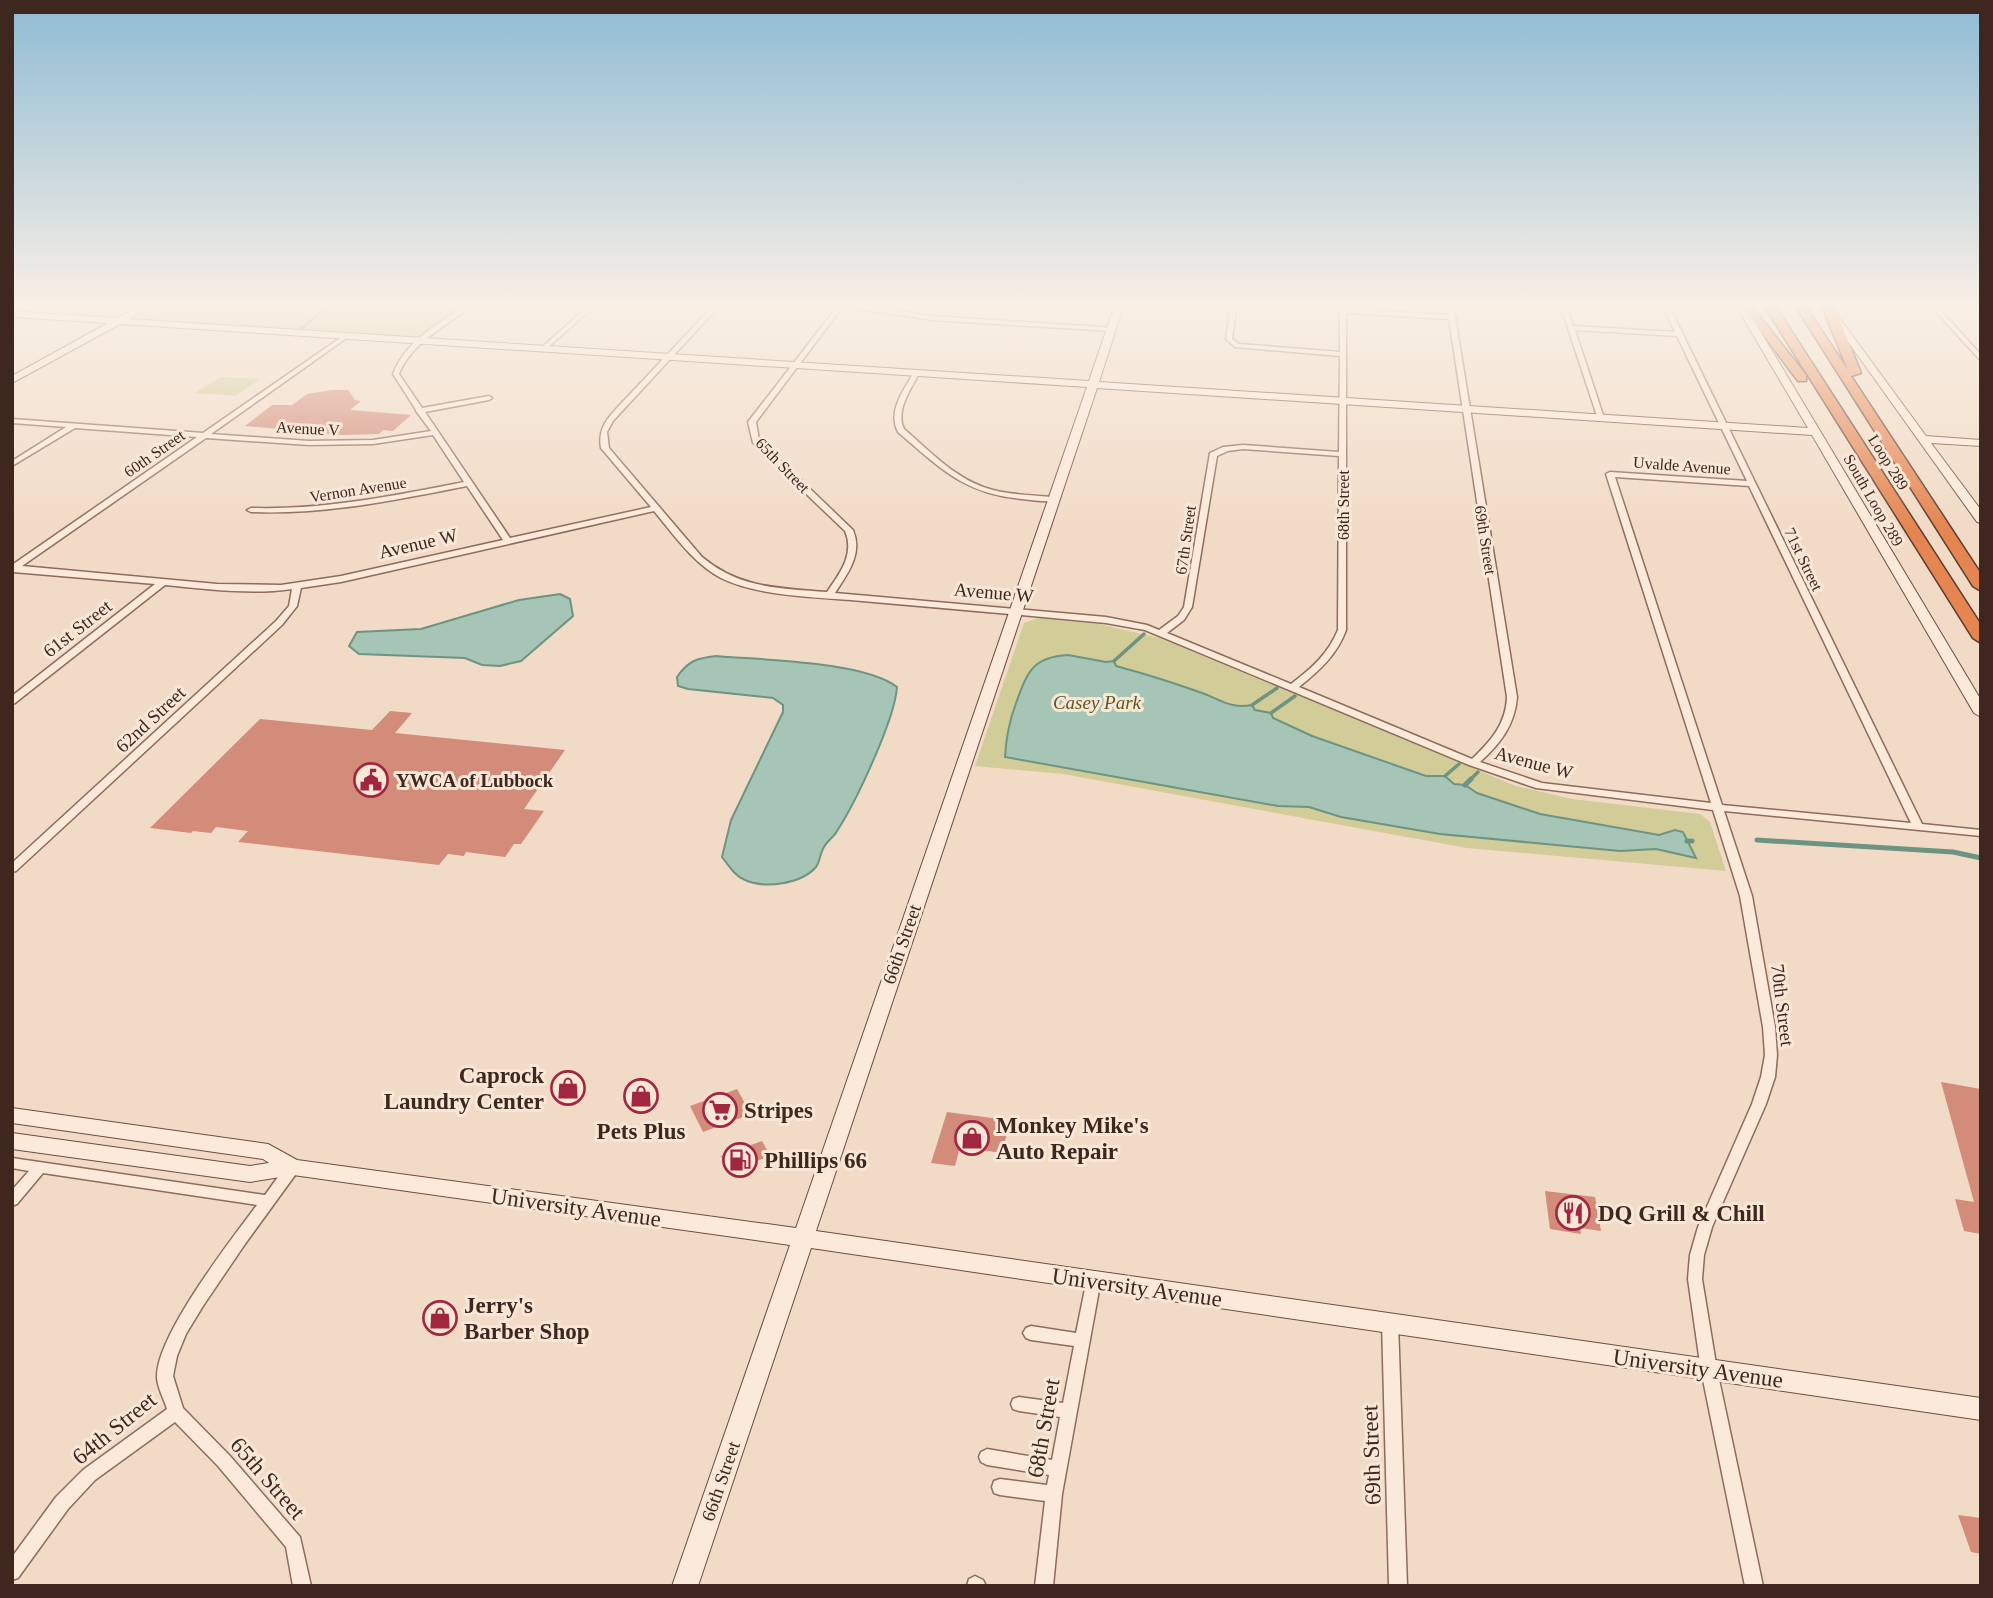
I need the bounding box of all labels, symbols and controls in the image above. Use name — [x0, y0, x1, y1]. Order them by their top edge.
street label: Avenue V — [276, 418, 341, 439]
street label: 60th Street — [121, 426, 188, 480]
street label: Loop 289 — [1864, 432, 1912, 493]
street label: 65th Street — [752, 434, 813, 497]
street label: South Loop 289 — [1840, 451, 1907, 550]
street label: Uvalde Avenue — [1633, 454, 1731, 477]
street label: 68th Street — [1335, 470, 1352, 540]
street label: Vernon Avenue — [308, 473, 408, 506]
street label: 67th Street — [1172, 504, 1199, 576]
street label: 69th Street — [1472, 504, 1499, 576]
street label: Avenue W — [377, 524, 460, 563]
street label: 71st Street — [1781, 525, 1826, 594]
street label: Avenue W — [953, 579, 1035, 606]
street label: 61st Street — [39, 595, 116, 662]
street label: 62nd Street — [111, 682, 190, 757]
park label: Casey Park — [1053, 692, 1142, 713]
street label: Avenue W — [1493, 742, 1575, 783]
public building icon: YWCA of Lubbock — [352, 761, 390, 799]
place label: YWCA of Lubbock — [396, 770, 554, 791]
street label: 66th Street — [878, 901, 925, 987]
street label: 70th Street — [1767, 963, 1798, 1048]
place label: Caprock Laundry Center — [384, 1063, 544, 1114]
shop icon: Caprock Laundry Center — [549, 1069, 587, 1107]
shop icon: Pets Plus — [622, 1077, 660, 1115]
supermarket icon: Stripes — [701, 1091, 739, 1129]
place label: Stripes — [744, 1098, 813, 1123]
place label: Monkey Mike's Auto Repair — [996, 1113, 1149, 1164]
place label: Pets Plus — [597, 1119, 685, 1144]
shop icon: Monkey Mike's Auto Repair — [953, 1119, 991, 1157]
fuel station icon: Phillips 66 — [721, 1141, 759, 1179]
place label: Phillips 66 — [764, 1148, 867, 1173]
street label: University Avenue — [489, 1183, 663, 1232]
restaurant icon: DQ Grill & Chill — [1554, 1194, 1592, 1232]
place label: DQ Grill & Chill — [1598, 1201, 1765, 1226]
street label: University Avenue — [1050, 1263, 1224, 1312]
place label: Jerry's Barber Shop — [464, 1293, 589, 1344]
shop icon: Jerry's Barber Shop — [421, 1299, 459, 1337]
street label: University Avenue — [1611, 1344, 1785, 1393]
street label: 68th Street — [1022, 1376, 1065, 1480]
street label: 64th Street — [67, 1387, 162, 1470]
street label: 69th Street — [1357, 1404, 1386, 1506]
street label: 65th Street — [225, 1432, 310, 1525]
street label: 66th Street — [697, 1438, 744, 1524]

